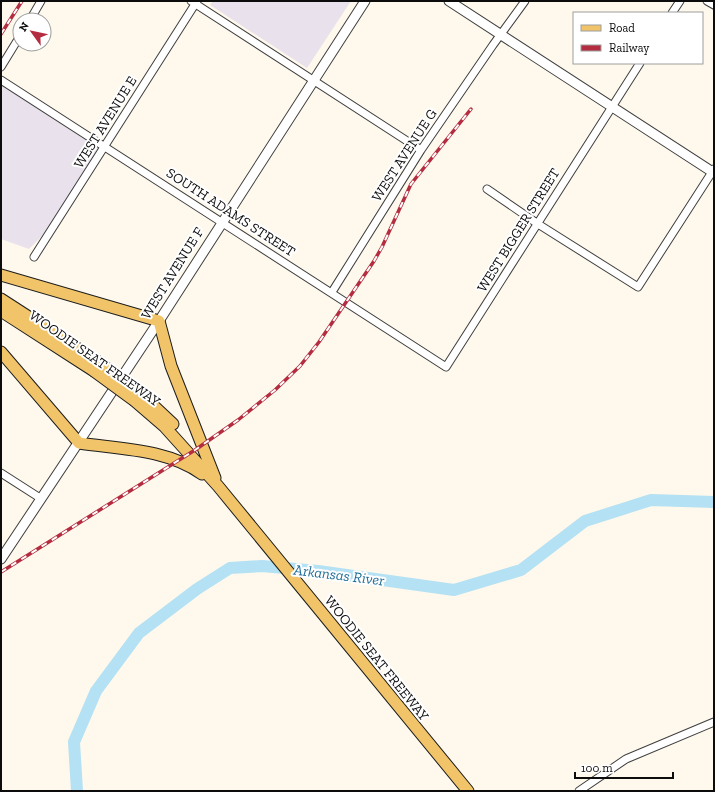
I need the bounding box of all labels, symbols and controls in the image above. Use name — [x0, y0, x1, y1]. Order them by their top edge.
north arrow — [12, 12, 52, 52]
legend — [573, 12, 703, 64]
text: N — [16, 19, 32, 34]
text: Road — [609, 21, 635, 35]
text: Railway — [609, 41, 650, 55]
street label: WEST AVENUE E — [70, 73, 141, 171]
street label: WEST AVENUE G — [368, 106, 441, 205]
street label: SOUTH ADAMS STREET — [163, 164, 299, 261]
street label: WEST BIGGER STREET — [473, 165, 564, 295]
street label: WEST AVENUE F — [137, 224, 208, 322]
street label: WOODIE SEAT FREEWAY — [26, 307, 164, 410]
water label: Arkansas River — [292, 560, 386, 590]
street label: WOODIE SEAT FREEWAY — [321, 592, 433, 725]
scale bar — [575, 754, 673, 780]
text: 100 m — [581, 761, 613, 775]

